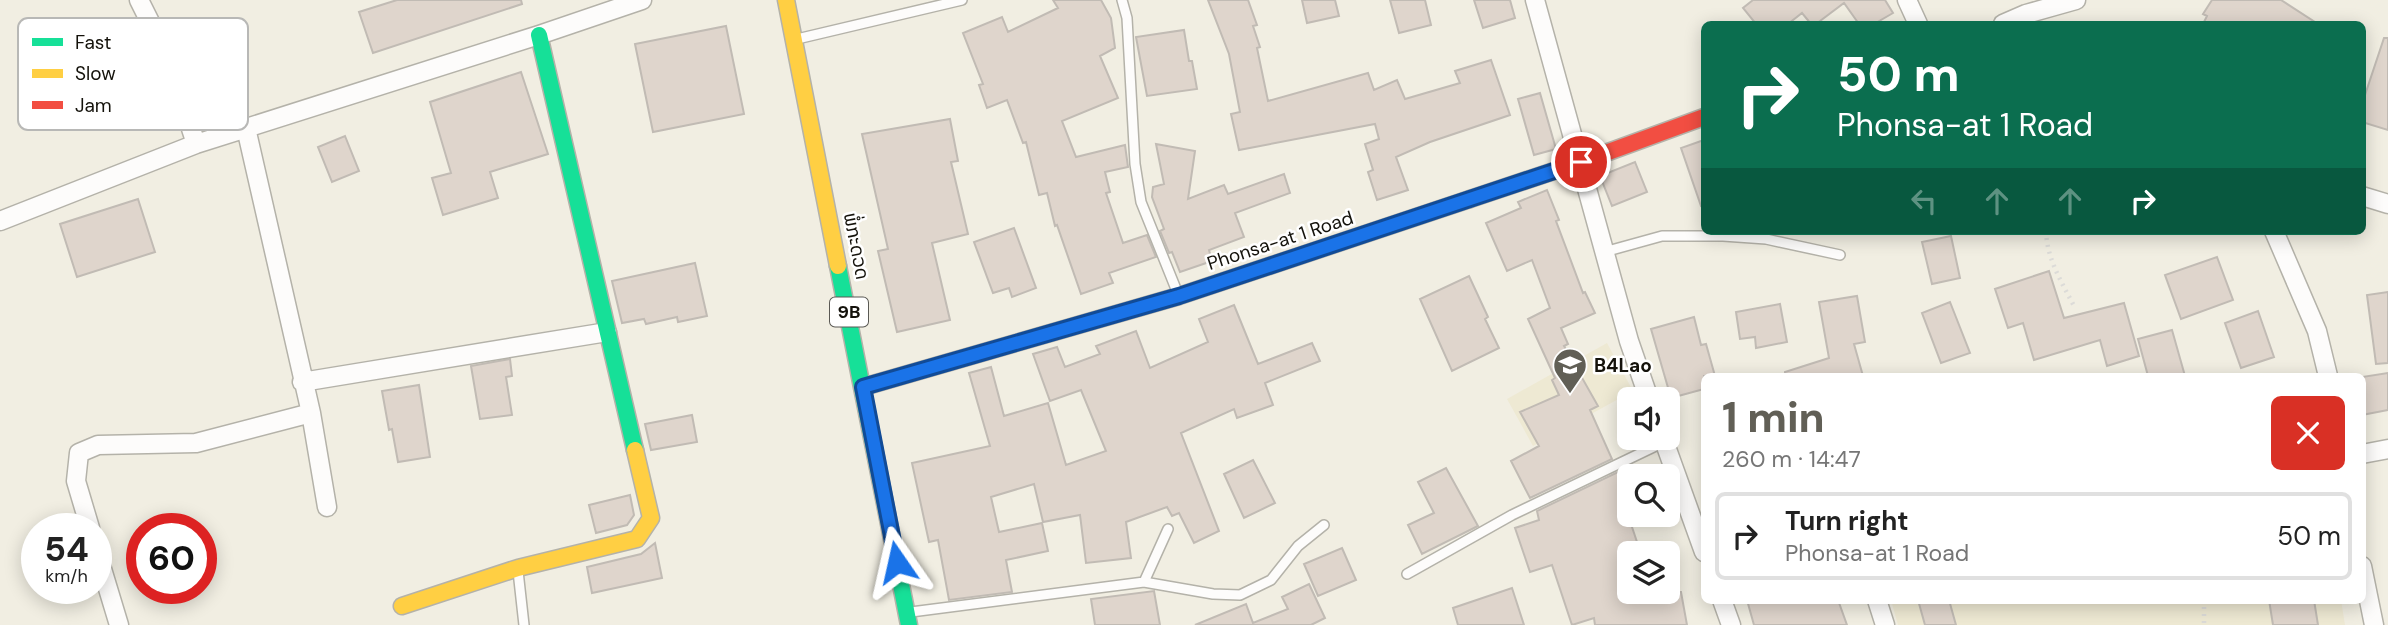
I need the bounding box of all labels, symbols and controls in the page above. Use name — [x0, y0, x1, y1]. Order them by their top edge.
legend — [18, 18, 248, 130]
text: Fast — [75, 30, 111, 55]
text: 50 m — [1837, 42, 1960, 106]
icon: right — [1722, 49, 1813, 140]
text: Slow — [75, 61, 116, 86]
text: Jam — [75, 93, 112, 118]
text: Phonsa-at 1 Road — [1837, 104, 2093, 146]
pin — [1551, 132, 1611, 192]
icon: arrive — [1562, 143, 1600, 181]
icon: left — [1905, 182, 1943, 220]
icon: ahead — [1978, 182, 2016, 220]
icon: ahead — [2051, 182, 2089, 220]
icon: right — [2124, 182, 2162, 220]
street label: Phonsa-at 1 Road — [1204, 205, 1356, 276]
street label: ພໍ່ກະດວດ — [838, 210, 876, 282]
road number: 9B — [830, 298, 868, 326]
school or university icon: B4Lao — [1551, 346, 1589, 395]
place label: B4Lao — [1594, 353, 1652, 378]
map controls — [1617, 387, 1680, 604]
button: sound — [1617, 387, 1680, 450]
text: 1 min — [1722, 390, 1825, 445]
button: close — [2271, 396, 2345, 470]
text: 260 m · 14:47 — [1722, 444, 1861, 474]
button: search — [1617, 464, 1680, 527]
text: Turn right — [1785, 504, 1909, 538]
speed limit sign: 60 — [126, 513, 217, 604]
icon: right — [1726, 517, 1764, 555]
text: 50 m — [2277, 519, 2341, 553]
position arrow — [860, 525, 934, 599]
text: 54 — [44, 526, 89, 572]
text: Phonsa-at 1 Road — [1785, 538, 1969, 568]
button: layers — [1617, 541, 1680, 604]
text: km/h — [45, 564, 88, 588]

